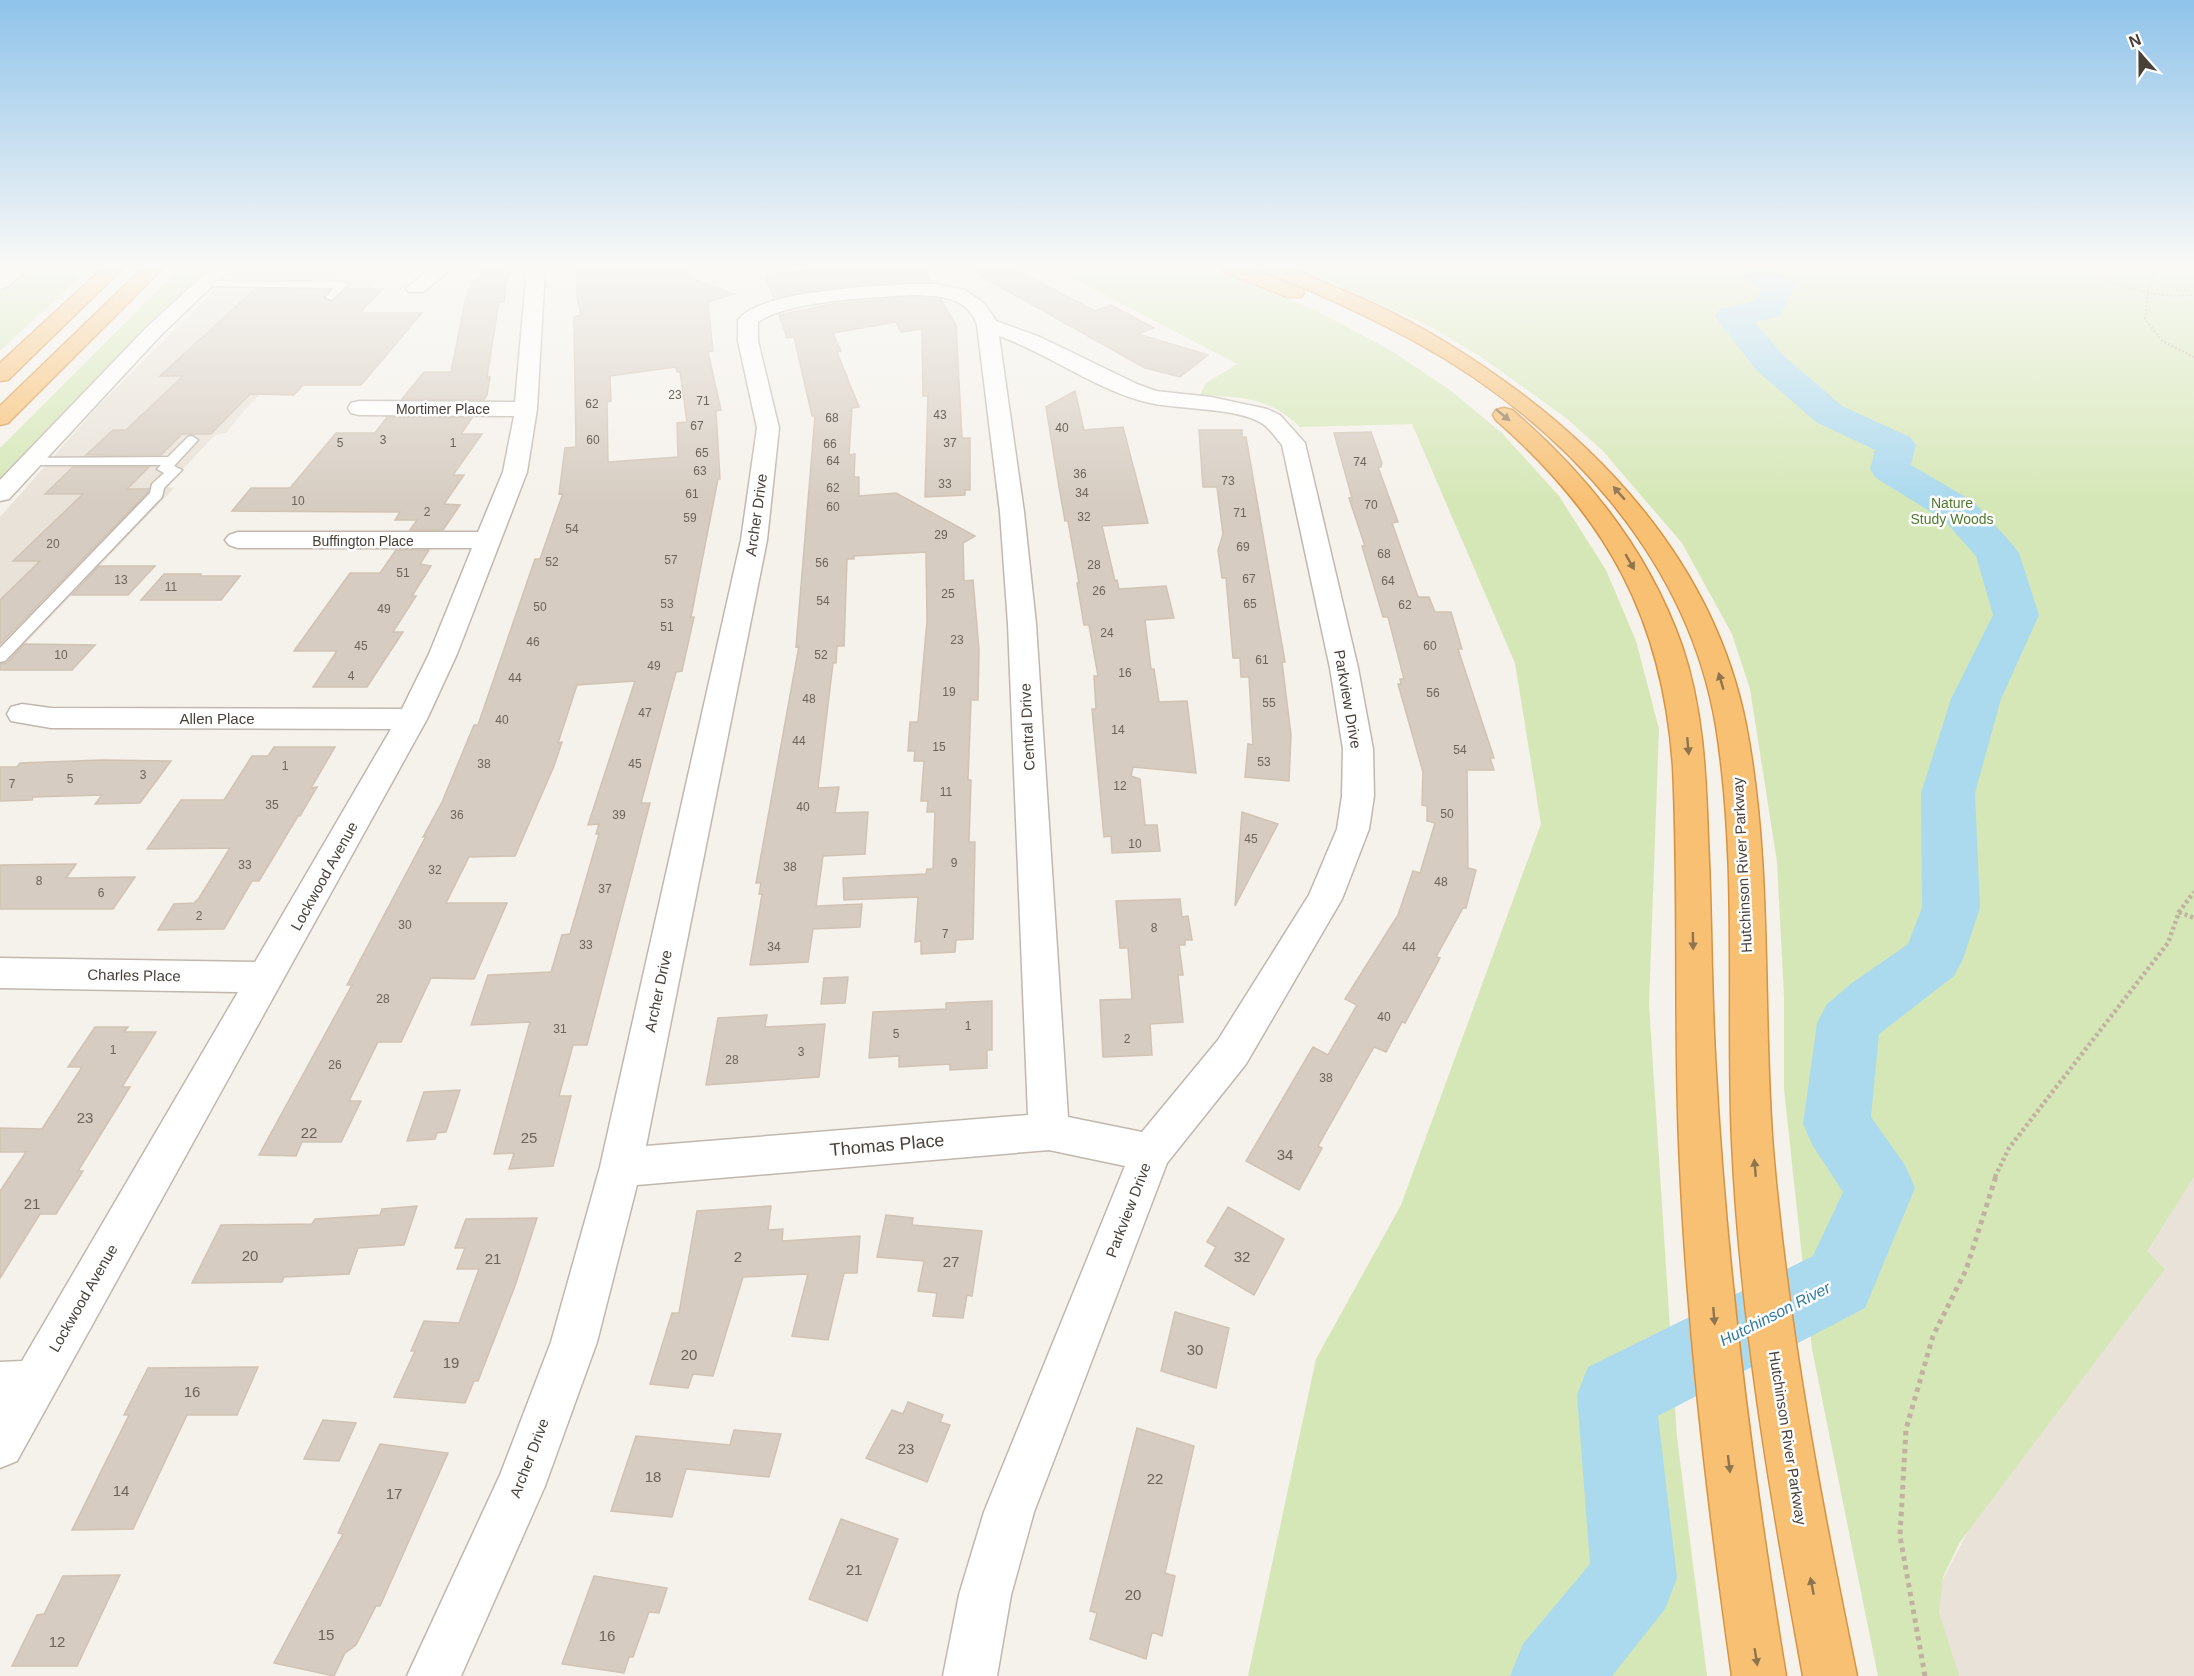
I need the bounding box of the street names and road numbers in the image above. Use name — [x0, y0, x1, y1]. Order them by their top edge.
street label: Mortimer Place — [396, 401, 490, 417]
street label: Archer Drive — [742, 473, 770, 557]
street label: Buffington Place — [312, 533, 414, 549]
street label: Parkview Drive — [1331, 648, 1365, 750]
street label: Central Drive — [1016, 683, 1038, 771]
street label: Allen Place — [179, 710, 255, 727]
street label: Hutchinson River Parkway — [1729, 776, 1755, 953]
street label: Lockwood Avenue — [287, 819, 361, 933]
street label: Archer Drive — [641, 948, 675, 1034]
street label: Charles Place — [87, 966, 181, 984]
street label: Thomas Place — [829, 1130, 945, 1160]
street label: Parkview Drive — [1102, 1160, 1154, 1260]
street label: Lockwood Avenue — [45, 1241, 121, 1355]
street label: Hutchinson River Parkway — [1766, 1350, 1810, 1527]
street label: Archer Drive — [506, 1416, 552, 1500]

